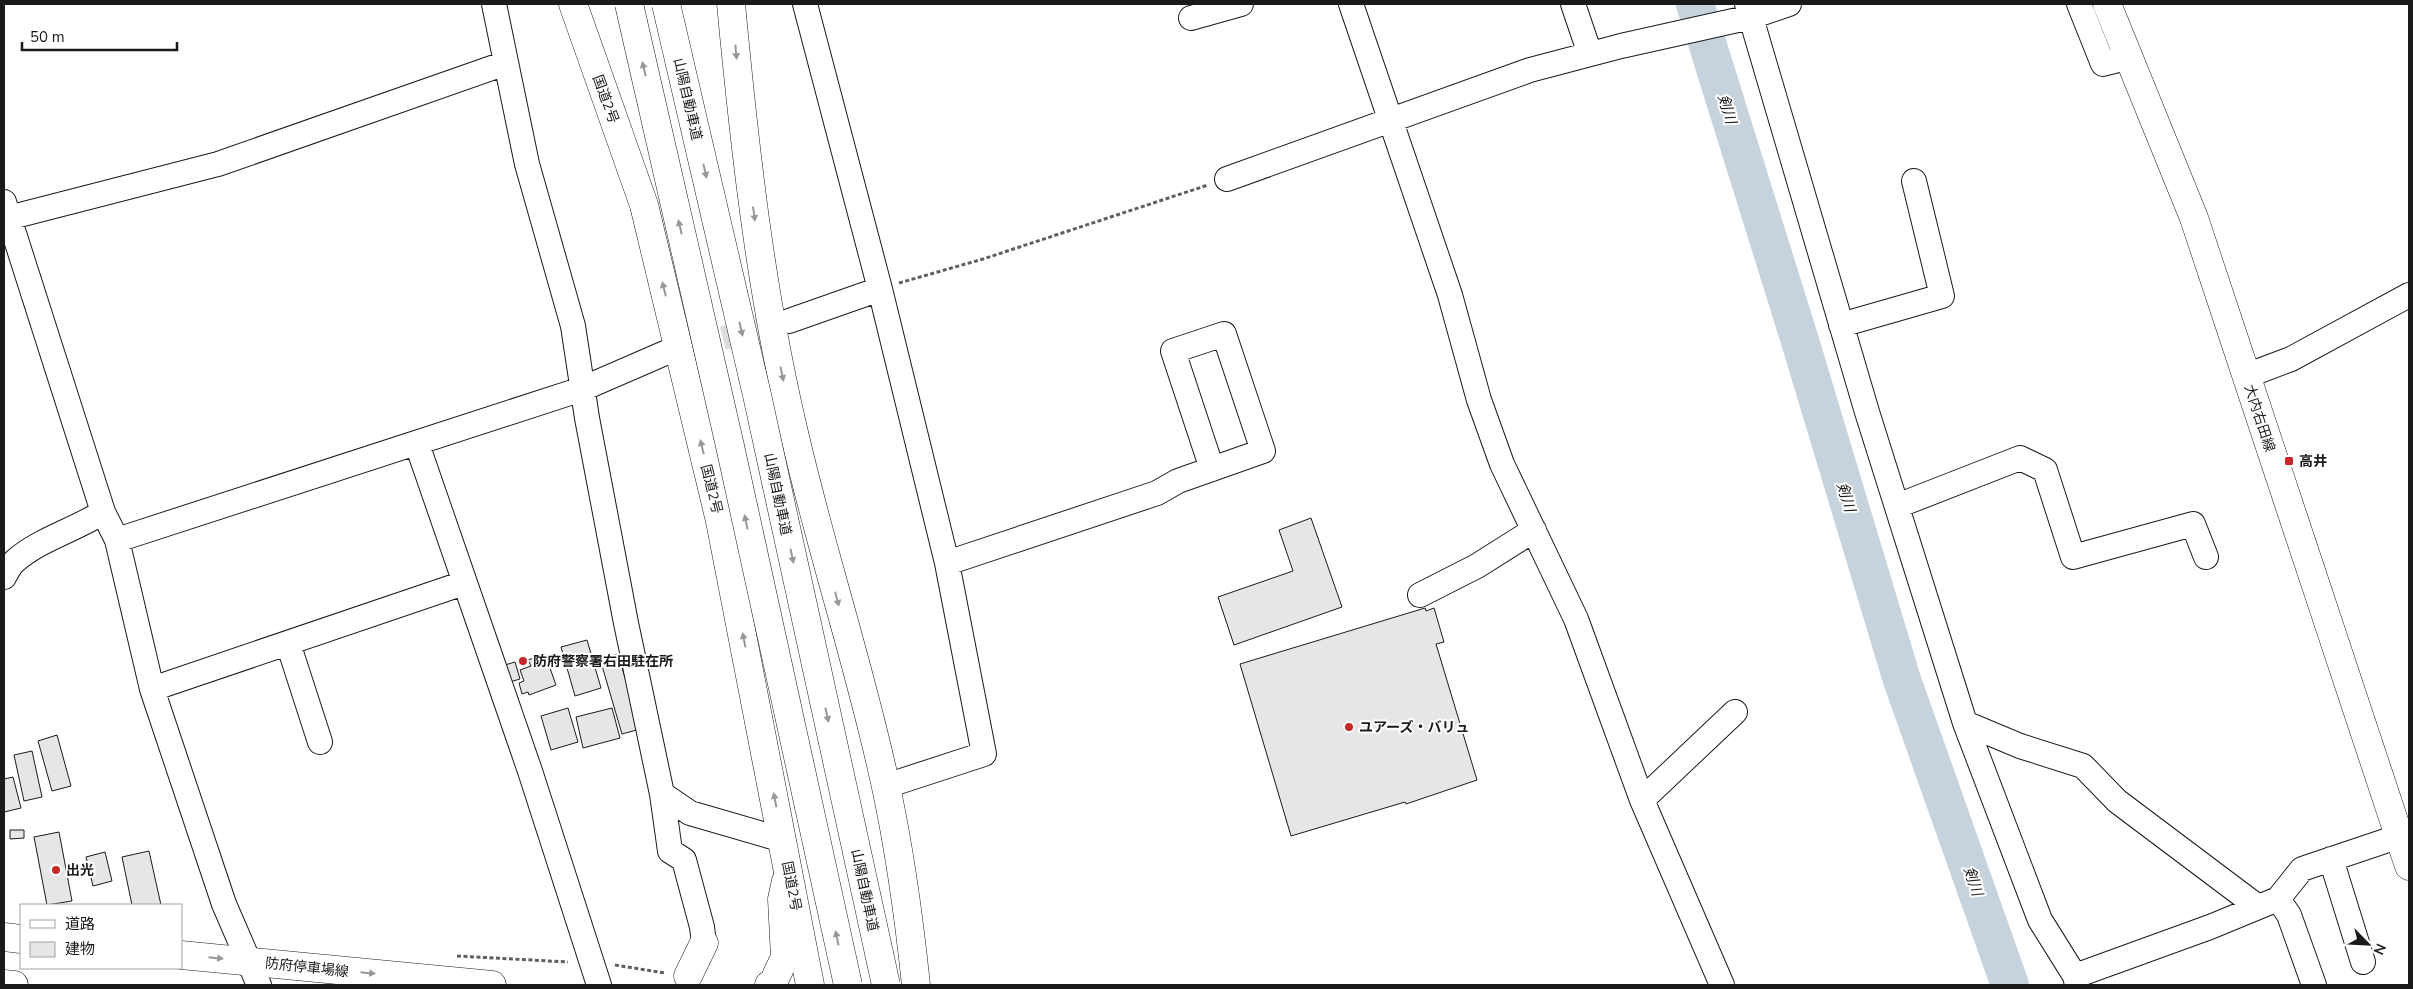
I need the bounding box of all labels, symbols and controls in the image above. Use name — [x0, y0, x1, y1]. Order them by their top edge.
scale bar — [22, 20, 178, 52]
text: 50 m — [30, 27, 65, 47]
one-way arrow — [732, 45, 740, 61]
street label: 山陽自動車道 — [669, 56, 706, 142]
one-way arrow — [640, 61, 648, 76]
street label: 国道2号 — [588, 72, 623, 126]
water label: 剣川 — [1713, 92, 1742, 128]
one-way arrow — [701, 163, 709, 178]
one-way arrow — [750, 206, 758, 222]
one-way arrow — [676, 220, 684, 235]
one-way arrow — [660, 282, 668, 297]
one-way arrow — [737, 321, 745, 337]
one-way arrow — [778, 366, 786, 381]
street label: 大内右田線 — [2240, 382, 2279, 454]
one-way arrow — [698, 440, 706, 455]
street label: 山陽自動車道 — [759, 451, 796, 537]
place label: 高井 — [2299, 452, 2327, 471]
marker: 高井 — [2283, 455, 2295, 467]
street label: 国道2号 — [696, 462, 727, 516]
water label: 剣川 — [1832, 480, 1861, 516]
one-way arrow — [742, 515, 750, 530]
one-way arrow — [788, 548, 796, 563]
one-way arrow — [833, 592, 841, 607]
one-way arrow — [739, 632, 747, 648]
place label: 防府警察署右田駐在所 — [533, 652, 673, 671]
marker: 防府警察署右田駐在所 — [517, 655, 529, 667]
one-way arrow — [823, 707, 831, 722]
place label: ユアーズ・バリュ — [1359, 718, 1469, 737]
marker: ユアーズ・バリュ — [1343, 721, 1355, 733]
one-way arrow — [771, 792, 779, 807]
street label: 山陽自動車道 — [846, 847, 883, 933]
street label: 国道2号 — [777, 860, 806, 913]
place label: 出光 — [66, 861, 94, 880]
marker: 出光 — [50, 864, 62, 876]
water label: 剣川 — [1959, 864, 1988, 900]
legend — [20, 904, 182, 969]
text: 道路 — [65, 914, 95, 934]
north arrow — [2343, 919, 2393, 969]
one-way arrow — [833, 930, 841, 945]
text: 建物 — [65, 939, 95, 959]
text: N — [2369, 940, 2390, 958]
one-way arrow — [208, 954, 224, 962]
street label: 防府停車場線 — [264, 954, 350, 981]
one-way arrow — [360, 969, 376, 977]

